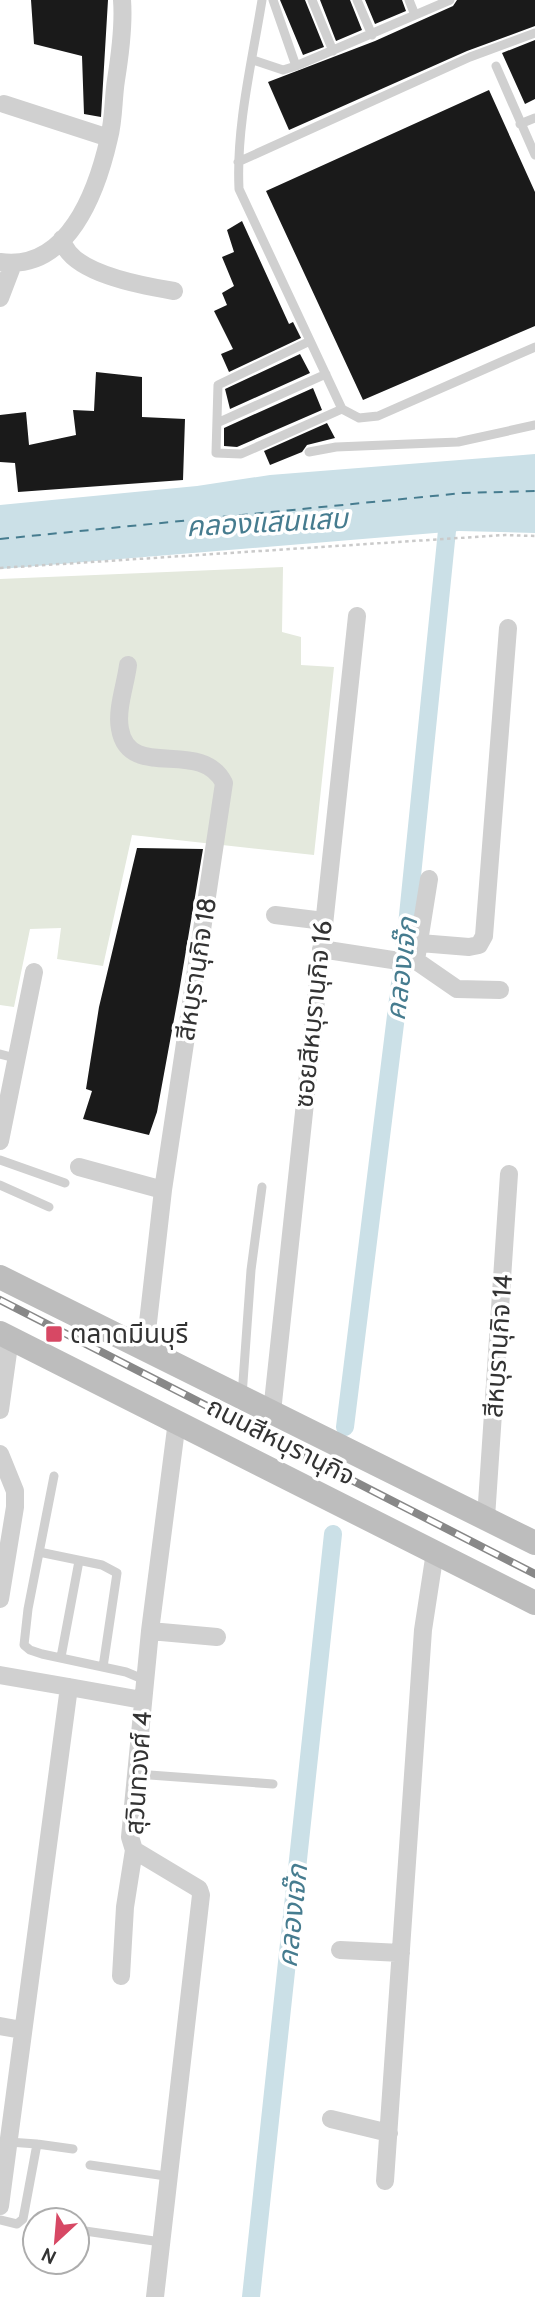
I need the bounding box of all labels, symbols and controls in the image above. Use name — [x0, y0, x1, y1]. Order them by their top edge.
water label: คลองแสนแสบ — [185, 501, 351, 543]
street label: สีหบุรานุกิจ 18 — [169, 895, 223, 1043]
water label: คลองเจ๊ก — [378, 914, 424, 1022]
street label: ซอยสีหบุรานุกิจ 16 — [287, 919, 339, 1109]
street label: สีหบุรานุกิจ 14 — [477, 1273, 519, 1419]
place label: ตลาดมีนบุรี — [70, 1318, 188, 1350]
marker: ตลาดมีนบุรี — [44, 1324, 64, 1344]
street label: ถนนสีหบุรานุกิจ — [202, 1390, 360, 1492]
street label: สุวินทวงศ์ 4 — [118, 1710, 158, 1836]
water label: คลองเจ๊ก — [270, 1862, 314, 1969]
north arrow — [21, 2206, 91, 2276]
text: N — [38, 2243, 60, 2269]

